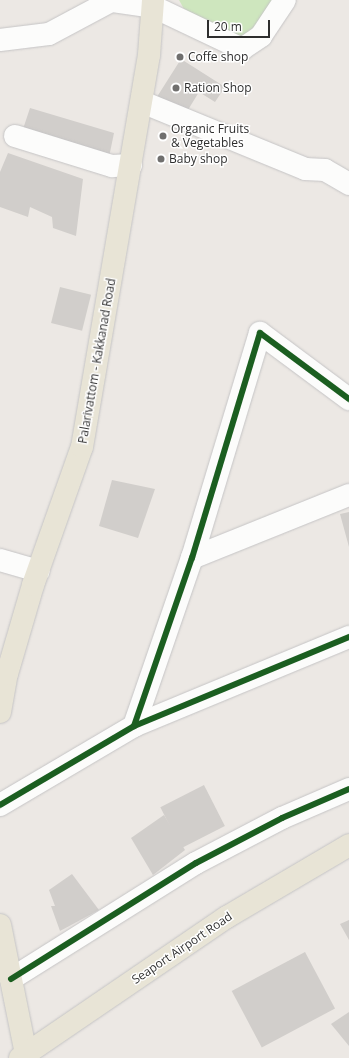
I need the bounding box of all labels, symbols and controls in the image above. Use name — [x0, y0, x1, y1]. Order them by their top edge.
scale bar — [209, 12, 272, 38]
text: 20 m — [214, 18, 242, 35]
place label: Coffe shop — [188, 50, 248, 64]
marker: Coffe shop — [175, 52, 185, 62]
place label: Ration Shop — [184, 81, 252, 95]
marker: Ration Shop — [171, 83, 181, 93]
place label: Organic Fruits & Vegetables — [171, 122, 249, 150]
marker: Organic Fruits & Vegetables — [158, 131, 168, 141]
place label: Baby shop — [169, 152, 228, 166]
marker: Baby shop — [156, 154, 166, 164]
street label: Palarivattom - Kakkanad Road — [75, 277, 119, 445]
street label: Seaport Airport Road — [129, 909, 235, 987]

